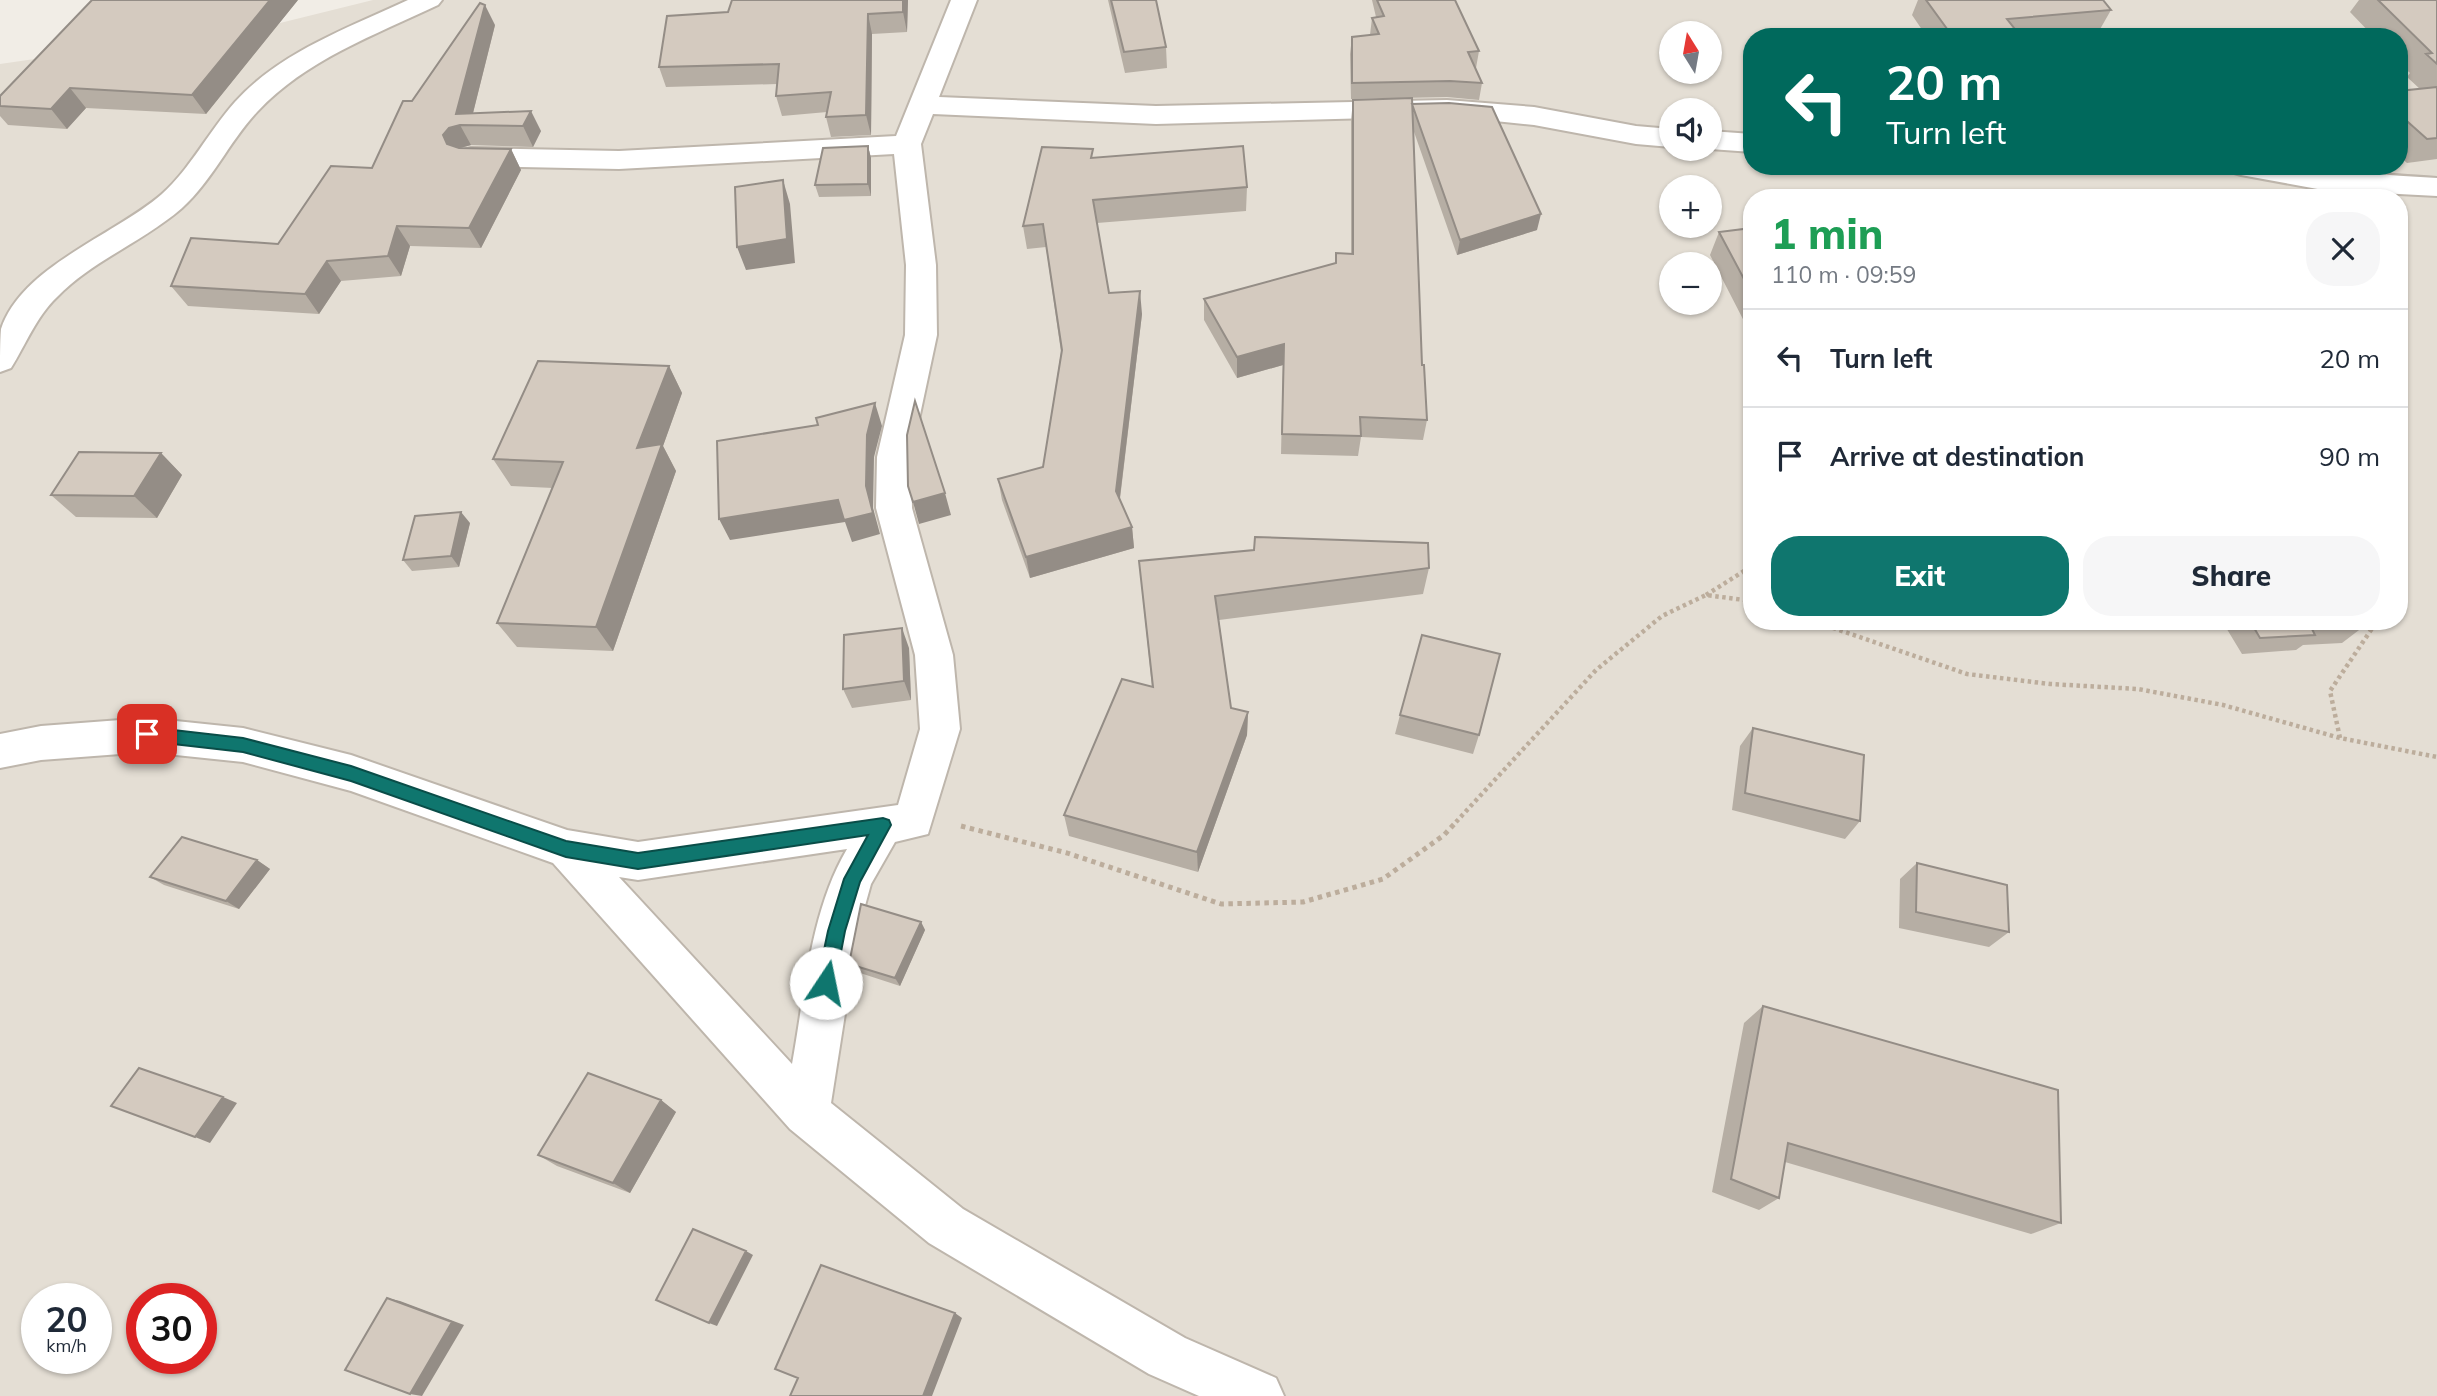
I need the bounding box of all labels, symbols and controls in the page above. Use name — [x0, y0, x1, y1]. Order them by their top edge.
north arrow — [1659, 21, 1722, 84]
map controls — [1659, 21, 1722, 315]
text: 20 m — [1886, 51, 2002, 112]
icon: left — [1771, 56, 1862, 147]
button: sound — [1659, 98, 1722, 161]
text: Turn left — [1886, 112, 2006, 152]
button: + — [1659, 175, 1722, 238]
text: 1 min — [1771, 207, 1884, 260]
button: close — [2306, 212, 2380, 286]
button: − — [1659, 252, 1722, 315]
text: 110 m · 09:59 — [1771, 260, 1916, 289]
icon: left — [1771, 339, 1809, 377]
text: Turn left — [1830, 342, 1932, 375]
text: 20 m — [2319, 342, 2380, 375]
icon: arrive — [1771, 437, 1809, 475]
text: Arrive at destination — [1830, 440, 2085, 473]
text: 90 m — [2319, 440, 2380, 473]
button: Exit — [1771, 536, 2069, 616]
button: Share — [2083, 536, 2380, 616]
pin — [117, 704, 177, 764]
icon: arrive — [128, 715, 166, 753]
position arrow — [789, 946, 863, 1020]
speed limit sign: 30 — [126, 1283, 217, 1374]
text: 20 — [45, 1297, 88, 1341]
text: km/h — [46, 1334, 87, 1357]

